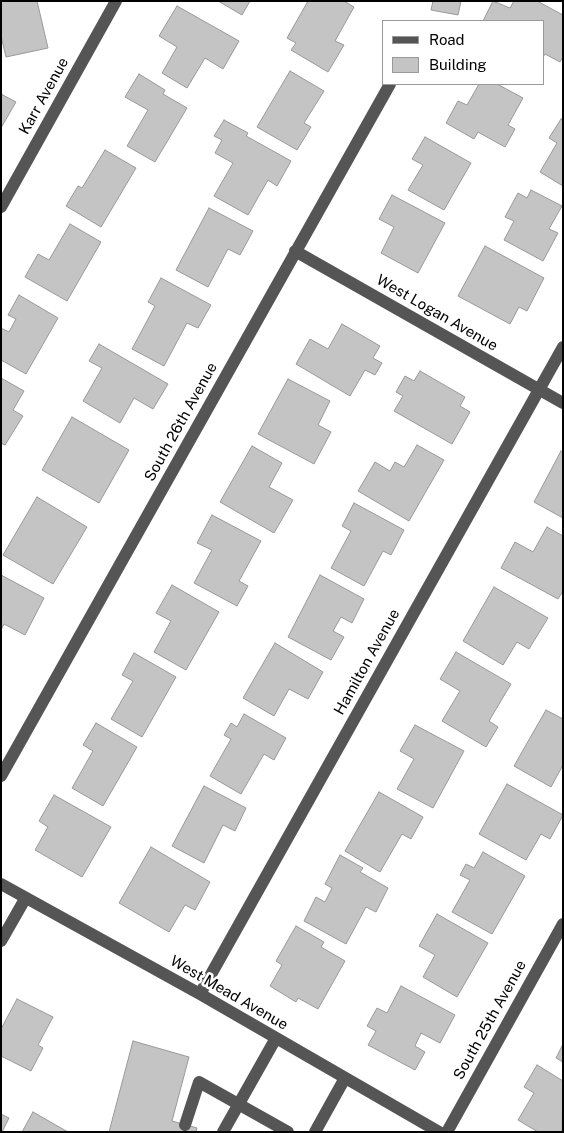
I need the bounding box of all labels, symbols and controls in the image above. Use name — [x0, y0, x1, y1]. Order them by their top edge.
legend — [382, 20, 544, 85]
text: Road — [429, 31, 465, 48]
street label: Karr Avenue — [15, 54, 73, 138]
text: Building — [429, 56, 487, 73]
street label: West Logan Avenue — [373, 271, 501, 355]
street label: South 26th Avenue — [141, 359, 221, 485]
street label: Hamilton Avenue — [330, 606, 404, 718]
street label: West Mead Avenue — [167, 952, 291, 1034]
street label: South 25th Avenue — [450, 957, 530, 1083]

